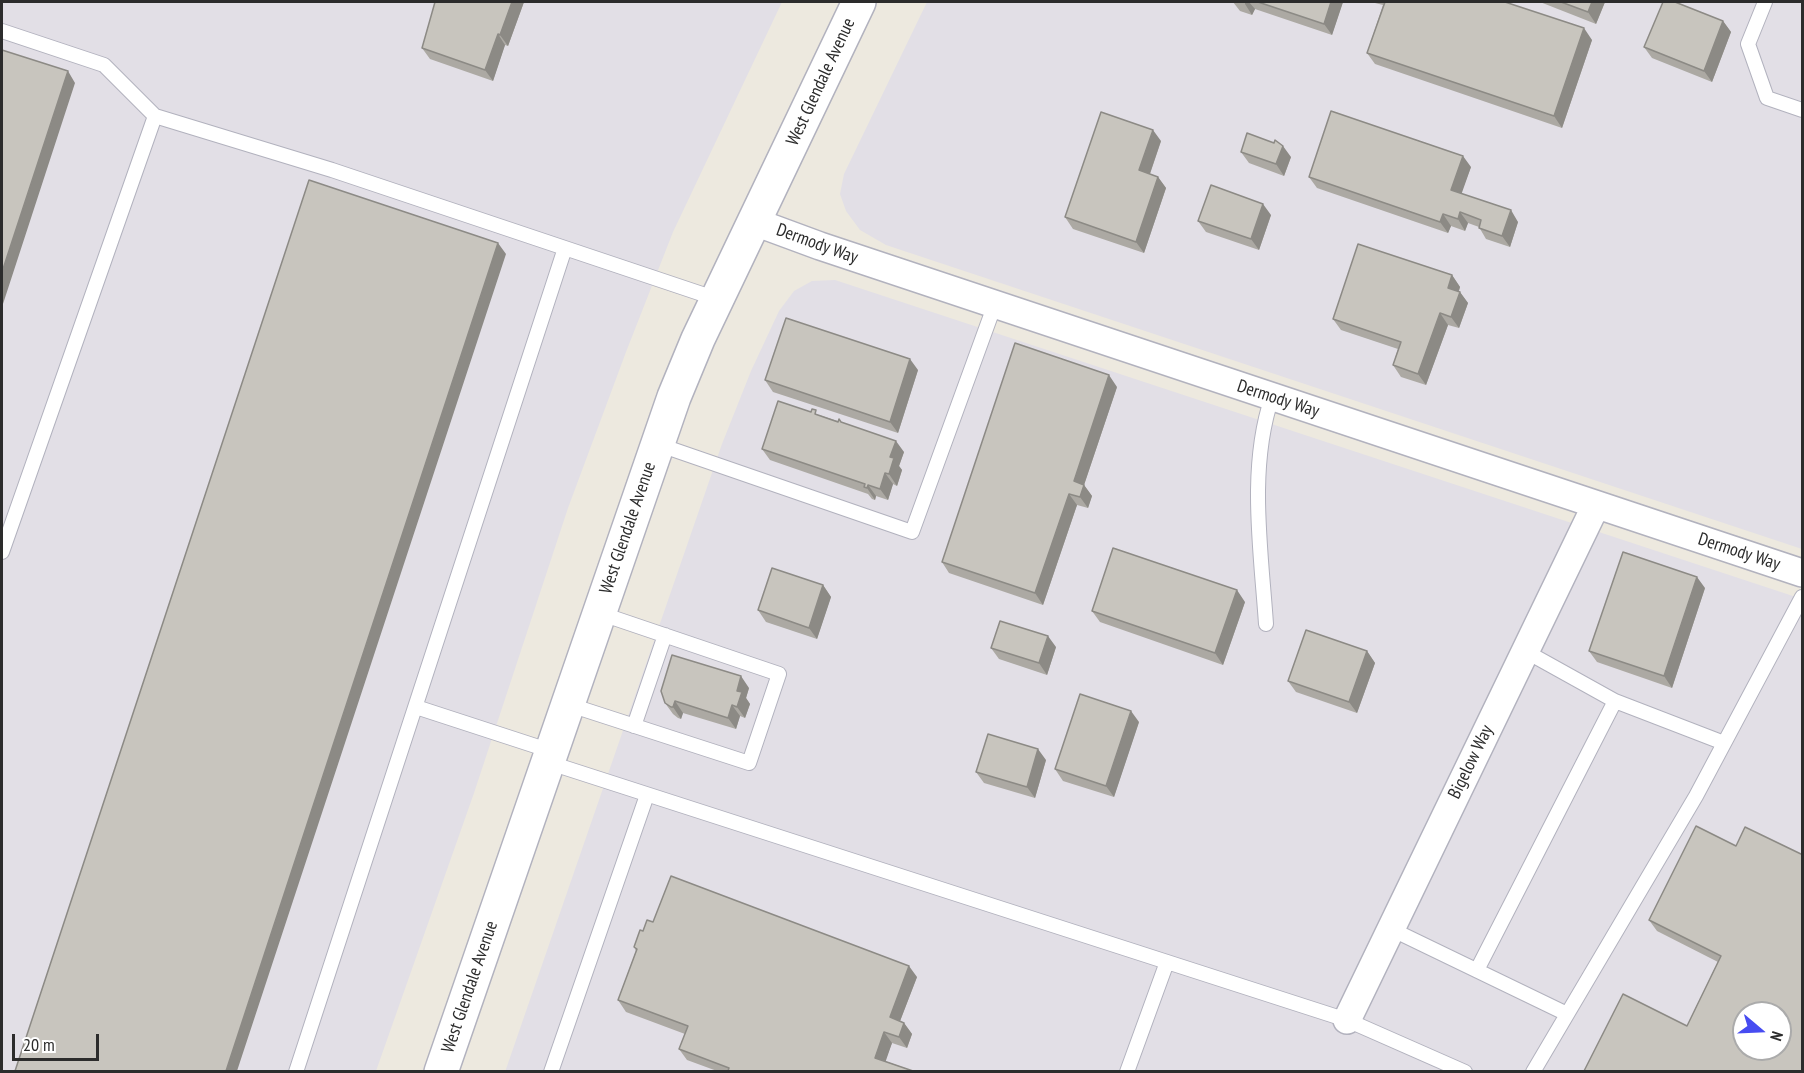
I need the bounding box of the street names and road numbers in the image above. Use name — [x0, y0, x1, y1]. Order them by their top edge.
street label: West Glendale Avenue — [782, 15, 860, 149]
street label: Dermody Way — [773, 219, 861, 269]
street label: Dermody Way — [1234, 376, 1322, 422]
street label: West Glendale Avenue — [595, 459, 661, 597]
street label: Dermody Way — [1695, 529, 1783, 575]
street label: Bigelow Way — [1444, 722, 1498, 802]
street label: West Glendale Avenue — [437, 918, 503, 1056]

